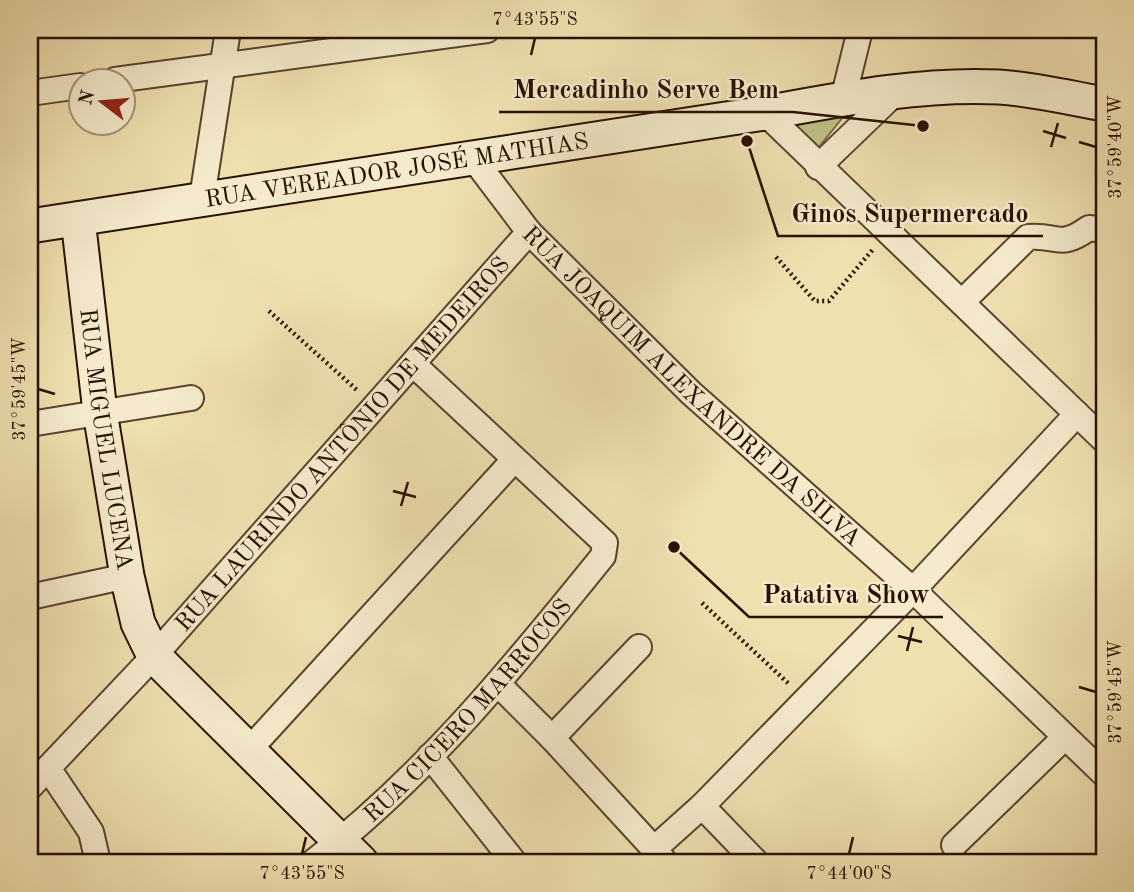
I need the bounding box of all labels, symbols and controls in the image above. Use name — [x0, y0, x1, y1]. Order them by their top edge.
text: 7°43'55"S — [492, 11, 578, 29]
callout: Mercadinho Serve Bem — [499, 65, 793, 112]
north arrow — [66, 66, 136, 136]
text: Mercadinho Serve Bem — [513, 78, 779, 104]
text: N — [77, 88, 99, 108]
text: 37°59'40"W — [1107, 95, 1125, 199]
street label: RUA VEREADOR JOSÉ MATHIAS — [204, 130, 590, 213]
callout: Ginos Supermercado — [778, 189, 1043, 236]
text: Ginos Supermercado — [791, 202, 1029, 228]
street label: RUA JOAQUIM ALEXANDRE DA SILVA — [517, 223, 865, 552]
street label: RUA LAURINDO ANTÔNIO DE MEDEIROS — [172, 253, 515, 637]
street label: RUA MIGUEL LUCENA — [74, 307, 136, 572]
text: 37°59'45"W — [11, 337, 29, 441]
callout: Patativa Show — [749, 570, 943, 617]
text: Patativa Show — [763, 583, 929, 609]
street label: RUA CICERO MARROCOS — [360, 595, 577, 828]
text: 37°59'45"W — [1107, 640, 1125, 744]
text: 7°43'55"S — [259, 865, 345, 883]
text: 7°44'00"S — [806, 865, 892, 883]

